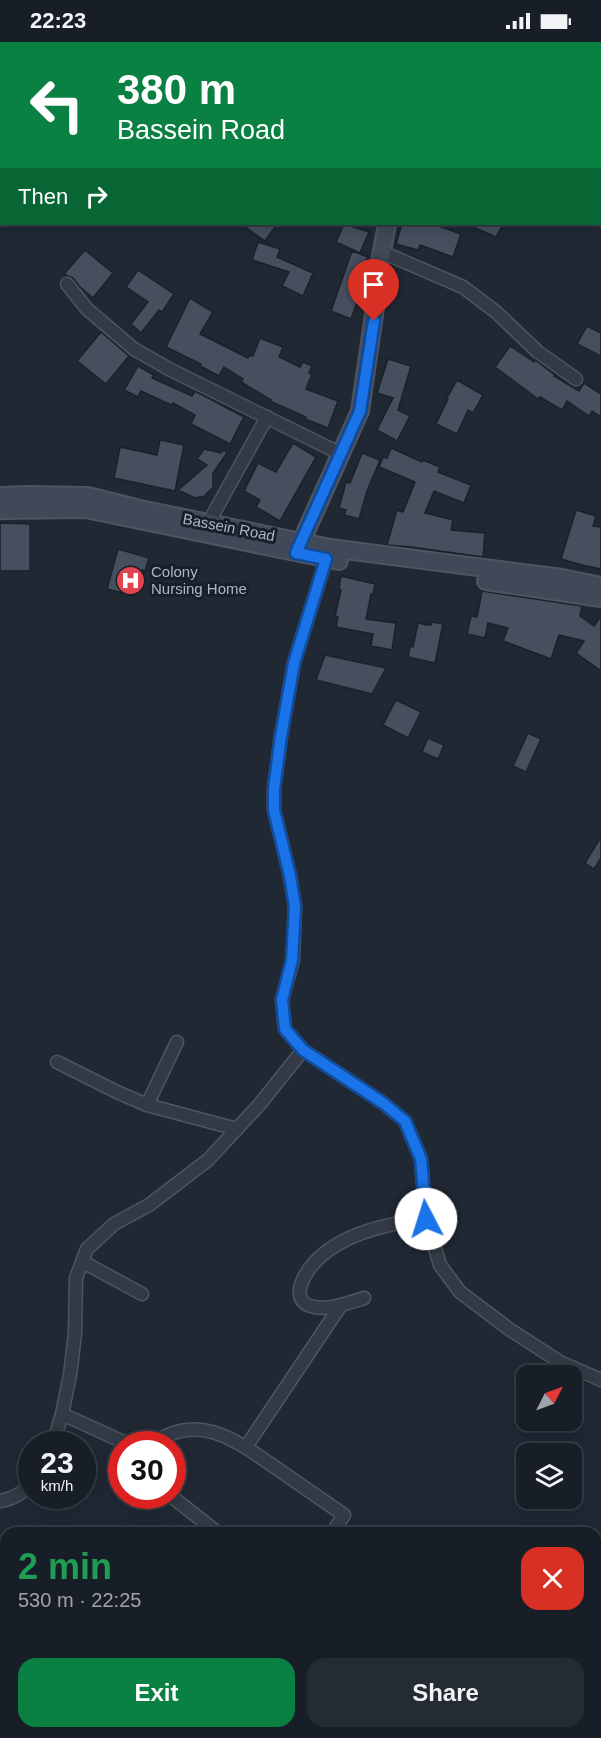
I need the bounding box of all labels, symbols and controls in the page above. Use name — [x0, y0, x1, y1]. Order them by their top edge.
text: 22:23 — [30, 8, 86, 33]
icon: left — [18, 66, 96, 144]
text: 380 m — [117, 66, 236, 113]
text: Bassein Road — [117, 115, 285, 145]
icon: right — [80, 180, 113, 213]
text: Then — [18, 184, 68, 209]
pin — [348, 259, 399, 321]
icon: arrive — [357, 268, 390, 301]
street label: Bassein Road — [182, 510, 276, 544]
place label: Colony Nursing Home — [151, 563, 247, 597]
hospital icon: Colony Nursing Home — [114, 564, 146, 596]
position arrow — [394, 1187, 458, 1251]
north arrow — [516, 1365, 582, 1431]
map controls — [516, 1365, 582, 1509]
speed limit sign: 30 — [108, 1431, 186, 1509]
button: layers — [516, 1443, 582, 1509]
text: 23 — [40, 1446, 74, 1479]
text: km/h — [41, 1477, 73, 1494]
text: 2 min — [18, 1546, 112, 1587]
button: close — [521, 1547, 584, 1610]
text: 530 m · 22:25 — [18, 1589, 141, 1611]
button: Exit — [18, 1658, 295, 1727]
button: Share — [307, 1658, 584, 1727]

